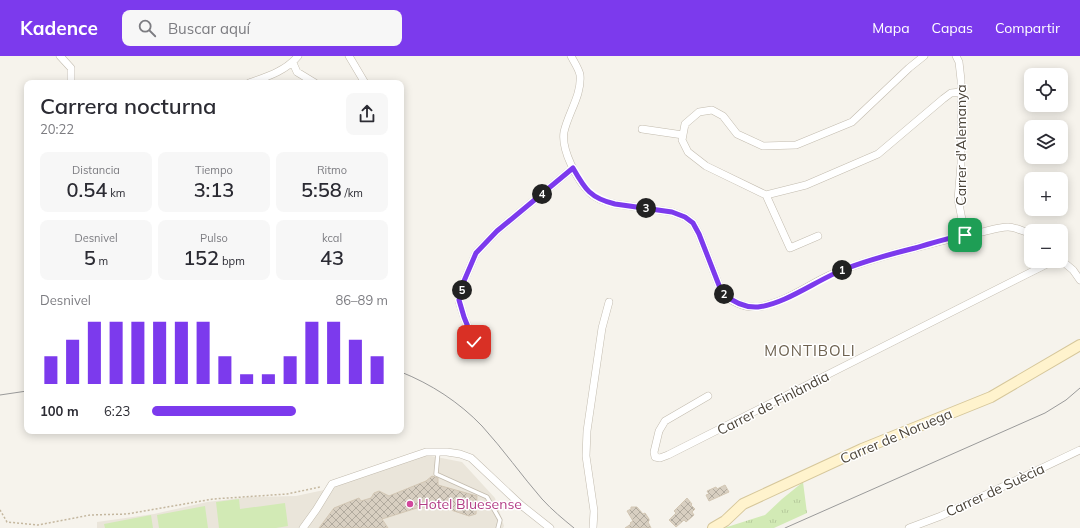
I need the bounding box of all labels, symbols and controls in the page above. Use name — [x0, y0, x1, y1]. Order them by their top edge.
search box — [122, 10, 402, 46]
text: Kadence — [20, 16, 98, 40]
icon: search — [136, 17, 158, 39]
text: Buscar aquí — [168, 19, 250, 38]
text: Mapa — [872, 19, 910, 37]
text: Capas — [932, 19, 973, 37]
text: Compartir — [995, 19, 1060, 37]
map controls — [1024, 68, 1068, 268]
button: locate — [1024, 68, 1068, 112]
street label: Carrer d'Alemanya — [952, 84, 970, 206]
text: Carrera nocturna — [40, 92, 216, 120]
button: share — [346, 93, 388, 135]
button: layers — [1024, 120, 1068, 164]
text: 20:22 — [40, 121, 74, 137]
text: Distancia — [72, 163, 120, 177]
text: Tiempo — [195, 163, 233, 177]
text: Ritmo — [317, 163, 347, 177]
button: + — [1024, 172, 1068, 216]
text: 0.54 — [67, 177, 107, 202]
text: 3:13 — [194, 177, 234, 202]
text: 5:58 — [301, 177, 342, 202]
pin: 4 — [532, 184, 552, 204]
text: km — [107, 186, 125, 200]
text: /km — [342, 186, 363, 200]
text: 4 — [539, 187, 545, 201]
pin: 3 — [636, 198, 656, 218]
text: 3 — [643, 201, 649, 215]
pin — [948, 218, 982, 252]
icon: arrive — [954, 224, 976, 246]
button: − — [1024, 224, 1068, 268]
text: Desnivel — [74, 231, 118, 245]
text: Pulso — [200, 231, 228, 245]
text: kcal — [322, 231, 342, 245]
text: 5 — [84, 245, 96, 270]
text: 152 — [183, 245, 219, 270]
text: 43 — [320, 245, 344, 270]
text: m — [96, 254, 108, 268]
text: bpm — [219, 254, 245, 268]
pin: 1 — [832, 260, 852, 280]
text: 1 — [839, 263, 845, 277]
pin: 5 — [452, 280, 472, 300]
text: 5 — [459, 283, 465, 297]
pin: 2 — [714, 284, 734, 304]
text: 2 — [721, 287, 727, 301]
text: Desnivel — [40, 292, 91, 308]
text: 86–89 m — [335, 292, 388, 308]
pin — [457, 325, 491, 359]
icon: check — [463, 331, 485, 353]
district label: MONTIBOLI — [764, 341, 856, 360]
street label: Carrer de Finlàndia — [714, 367, 832, 439]
text: 100 m — [40, 403, 79, 419]
text: 6:23 — [104, 403, 130, 419]
street label: Carrer de Noruega — [837, 404, 955, 468]
street label: Carrer de Suècia — [943, 459, 1047, 521]
place label: Hotel Bluesense — [418, 495, 522, 513]
marker: Hotel Bluesense — [405, 499, 415, 509]

